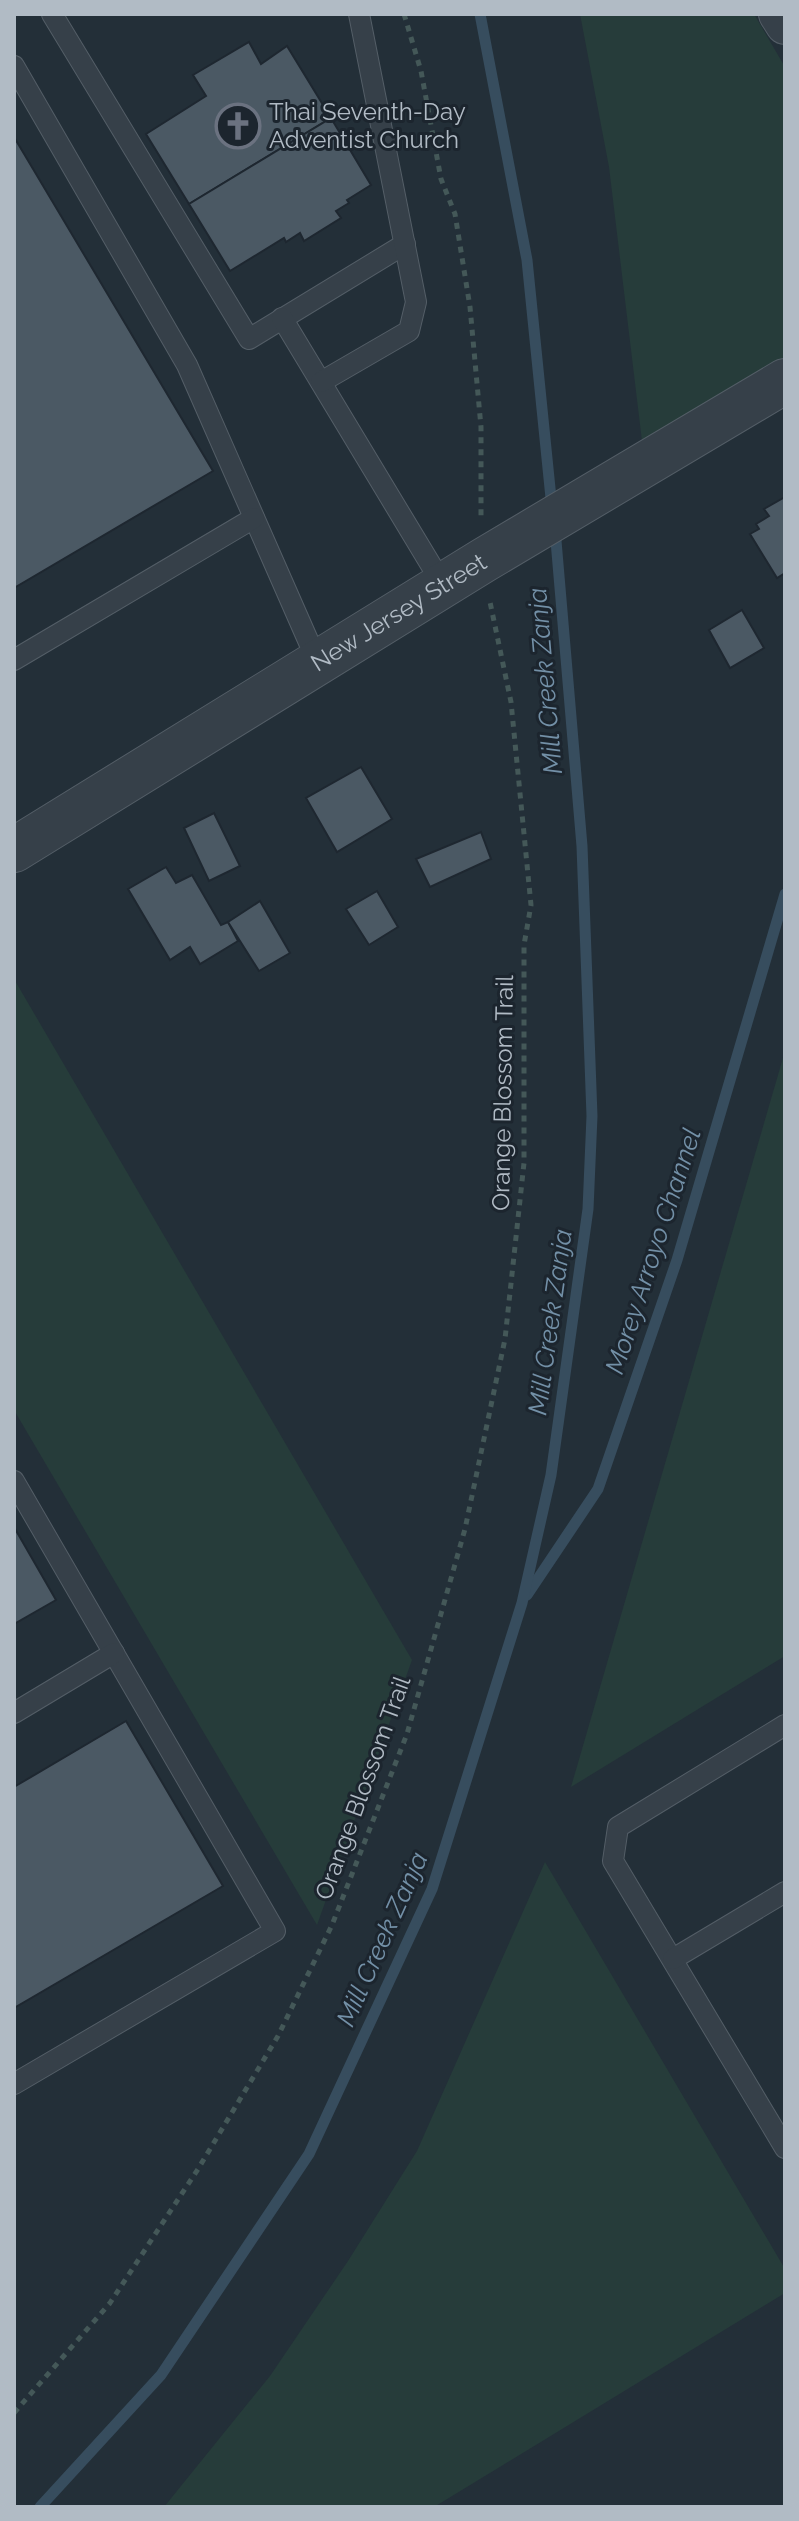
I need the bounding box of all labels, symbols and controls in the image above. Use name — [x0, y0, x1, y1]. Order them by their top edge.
place label: Thai Seventh-Day Adventist Church — [269, 97, 466, 154]
church icon: Thai Seventh-Day Adventist Church — [214, 102, 262, 150]
street label: New Jersey Street — [305, 547, 491, 677]
water label: Mill Creek Zanja — [522, 586, 568, 776]
street label: Orange Blossom Trail — [486, 974, 519, 1211]
water label: Morey Arroyo Channel — [599, 1124, 707, 1377]
water label: Mill Creek Zanja — [522, 1227, 578, 1417]
street label: Orange Blossom Trail — [309, 1672, 417, 1904]
water label: Mill Creek Zanja — [330, 1847, 434, 2031]

